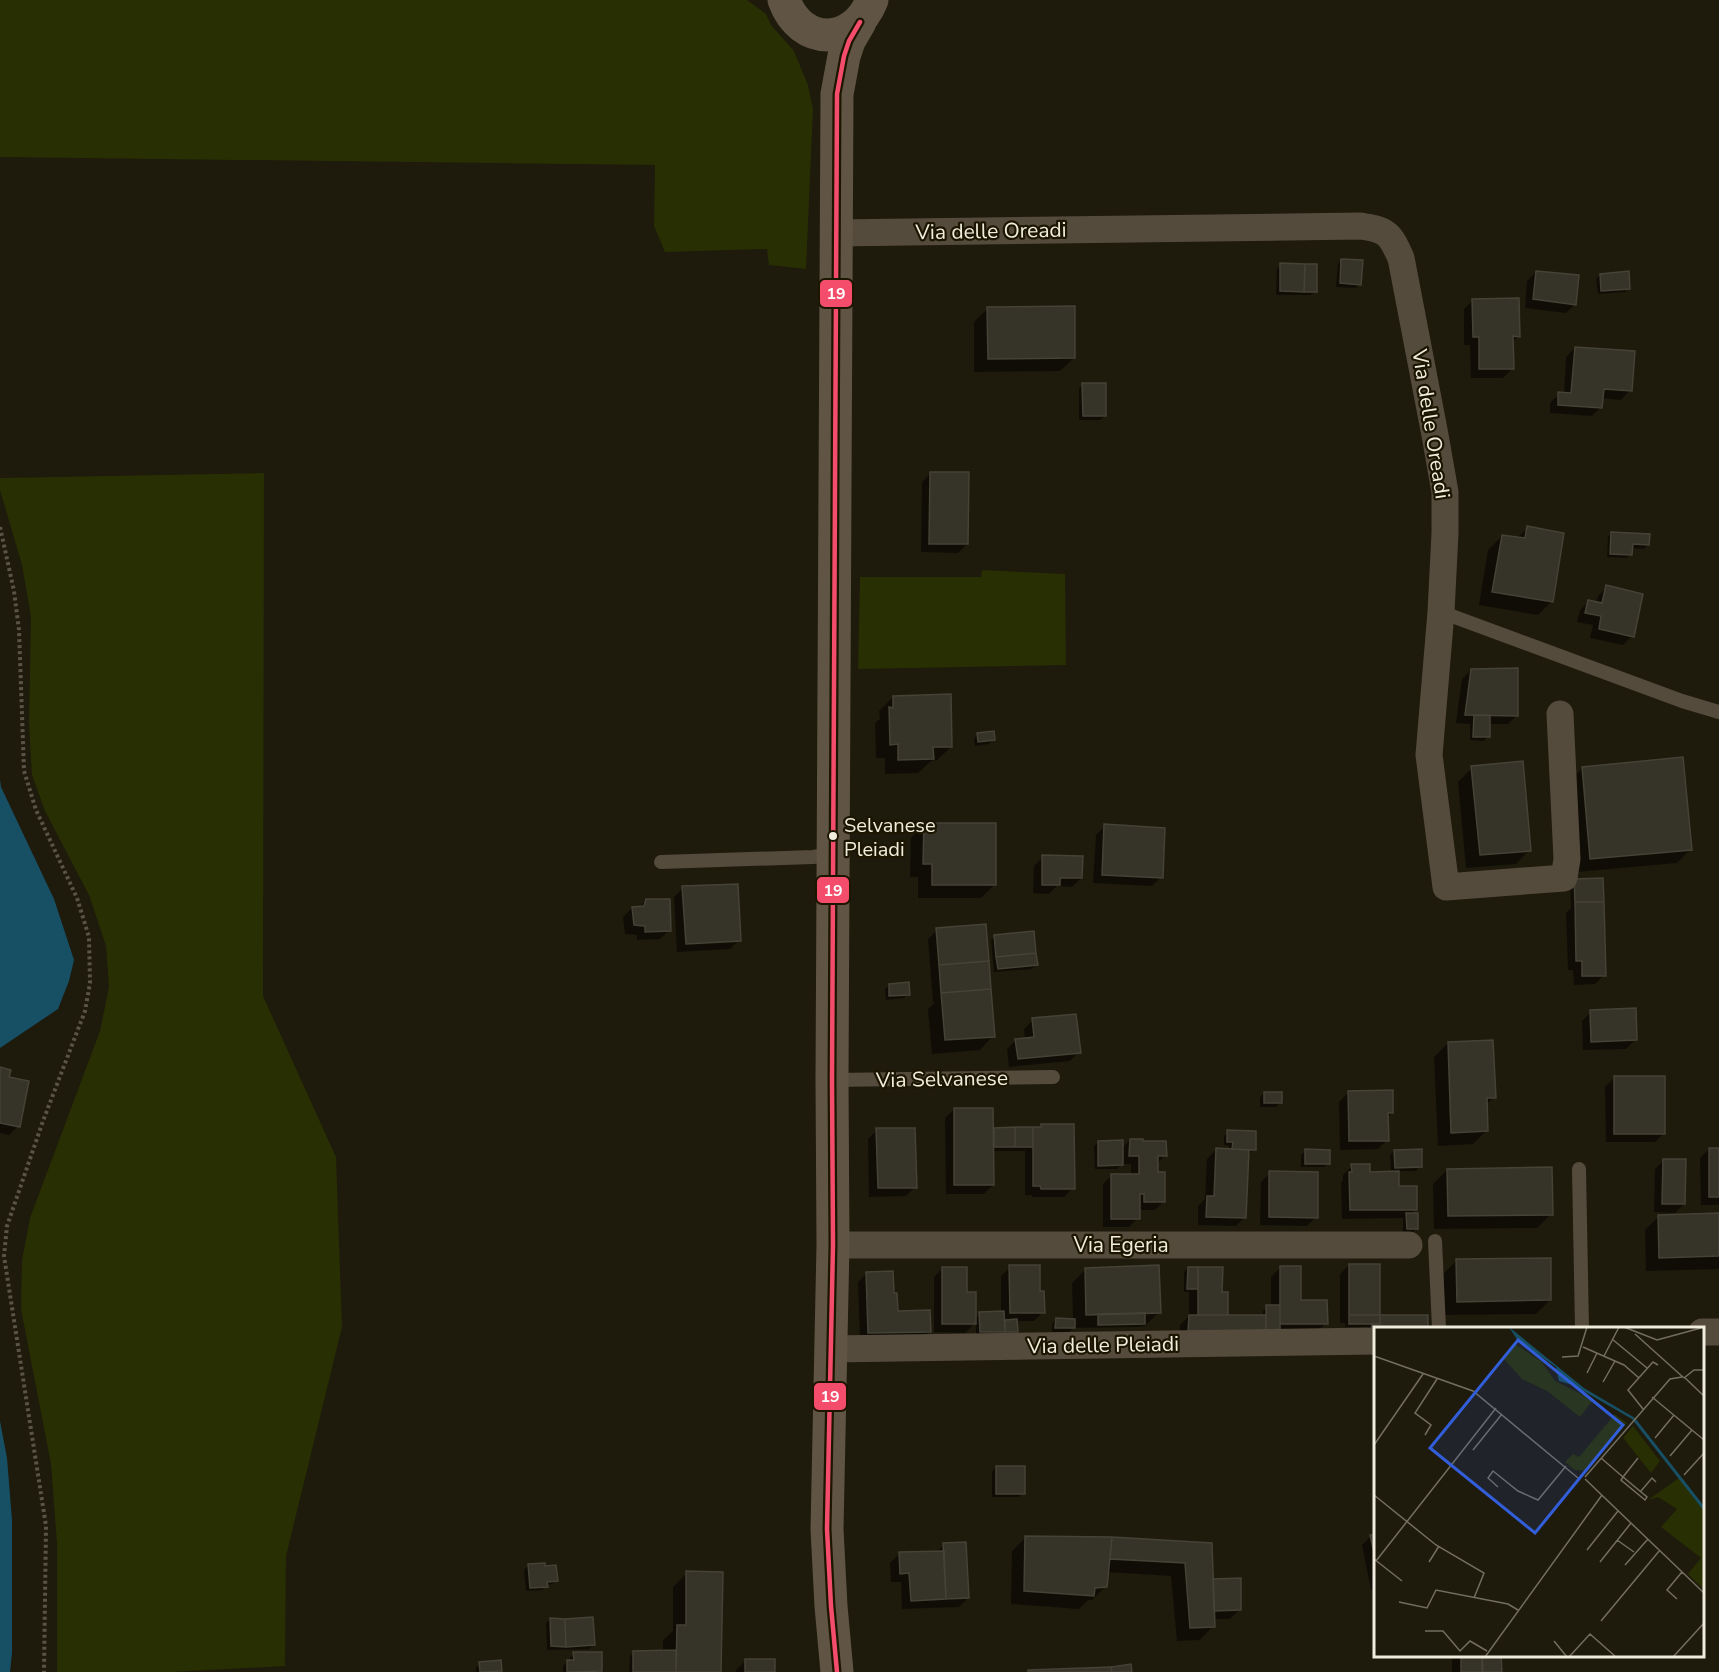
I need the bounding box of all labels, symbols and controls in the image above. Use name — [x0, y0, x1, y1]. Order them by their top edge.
street label: Via delle Oreadi — [914, 216, 1067, 246]
line badge: 19 — [819, 279, 853, 308]
text: 19 — [826, 283, 846, 305]
street label: Via delle Oreadi — [1405, 346, 1457, 501]
place label: Selvanese Pleiadi — [844, 812, 936, 863]
marker: Selvanese Pleiadi — [827, 830, 839, 842]
line badge: 19 — [816, 876, 850, 904]
text: 19 — [823, 880, 843, 902]
street label: Via Selvanese — [875, 1064, 1008, 1094]
street label: Via Egeria — [1072, 1231, 1169, 1259]
inset map — [1374, 1327, 1704, 1657]
street label: Via delle Pleiadi — [1026, 1330, 1179, 1360]
line badge: 19 — [813, 1382, 847, 1411]
text: 19 — [820, 1386, 840, 1408]

